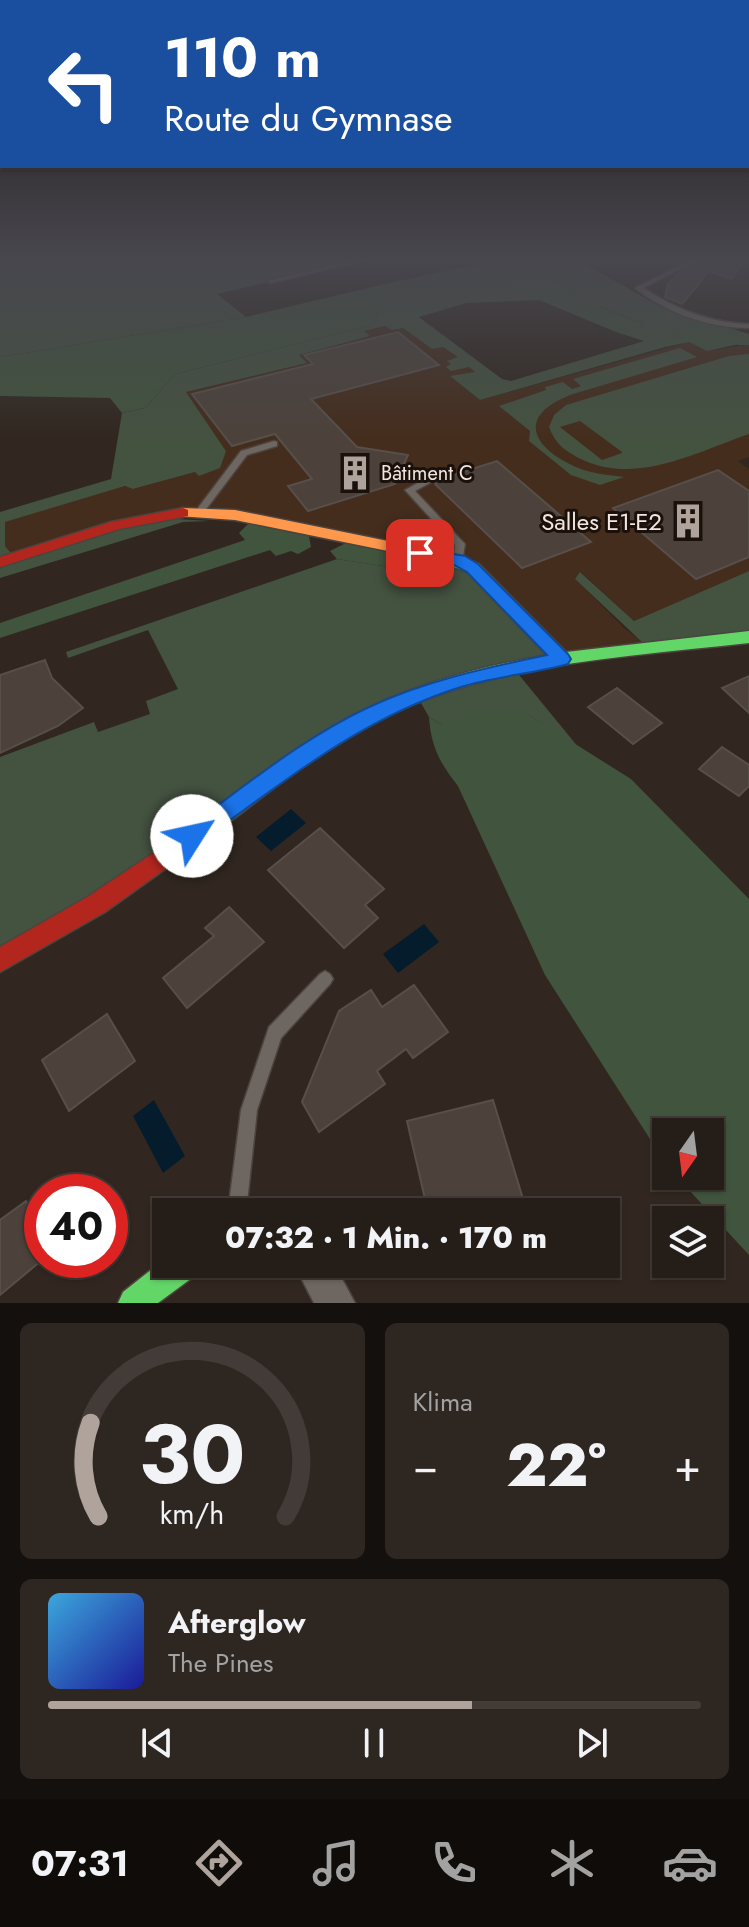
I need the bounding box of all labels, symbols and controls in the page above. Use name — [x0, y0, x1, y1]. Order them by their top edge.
text: 110 m — [164, 17, 321, 98]
icon: left — [32, 32, 136, 136]
text: Route du Gymnase — [164, 92, 453, 144]
building icon: Bâtiment C — [336, 454, 374, 492]
place label: Bâtiment C — [381, 459, 473, 488]
building icon: Salles E1-E2 — [669, 502, 707, 540]
place label: Salles E1-E2 — [541, 504, 662, 539]
pin — [386, 519, 454, 587]
icon: arrive — [398, 531, 442, 575]
position arrow — [150, 794, 234, 878]
north arrow — [652, 1118, 724, 1190]
map controls — [652, 1118, 724, 1278]
speed limit sign: 40 — [24, 1174, 128, 1278]
button: layers — [652, 1206, 724, 1278]
text: 07:32 · 1 Min. · 170 m — [225, 1216, 547, 1259]
text: Klima — [413, 1383, 473, 1421]
text: 30 — [139, 1394, 246, 1514]
text: 22° — [506, 1422, 606, 1509]
text: − — [413, 1434, 438, 1498]
text: + — [674, 1434, 701, 1498]
text: km/h — [160, 1493, 225, 1535]
text: Afterglow — [168, 1601, 305, 1644]
text: The Pines — [168, 1644, 273, 1682]
icon: previous — [135, 1721, 179, 1765]
icon: pause — [352, 1721, 396, 1765]
icon: next — [570, 1721, 614, 1765]
icon: directions — [191, 1835, 247, 1891]
icon: music — [308, 1835, 364, 1891]
icon: phone — [426, 1835, 482, 1891]
icon: climate — [544, 1835, 600, 1891]
icon: car — [662, 1835, 718, 1891]
text: 07:31 — [31, 1837, 129, 1889]

